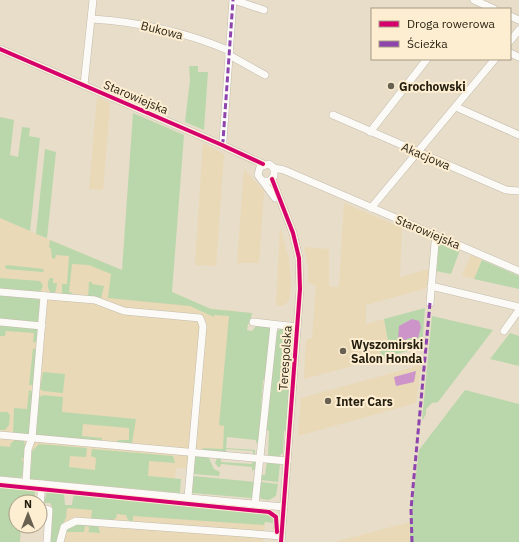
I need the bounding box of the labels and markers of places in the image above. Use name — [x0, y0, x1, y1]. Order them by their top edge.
place label: Grochowski — [399, 79, 466, 94]
marker: Grochowski — [386, 81, 396, 91]
place label: Wyszomirski Salon Honda — [351, 337, 423, 366]
marker: Wyszomirski Salon Honda — [338, 346, 348, 356]
place label: Inter Cars — [336, 394, 393, 409]
marker: Inter Cars — [323, 396, 333, 406]

